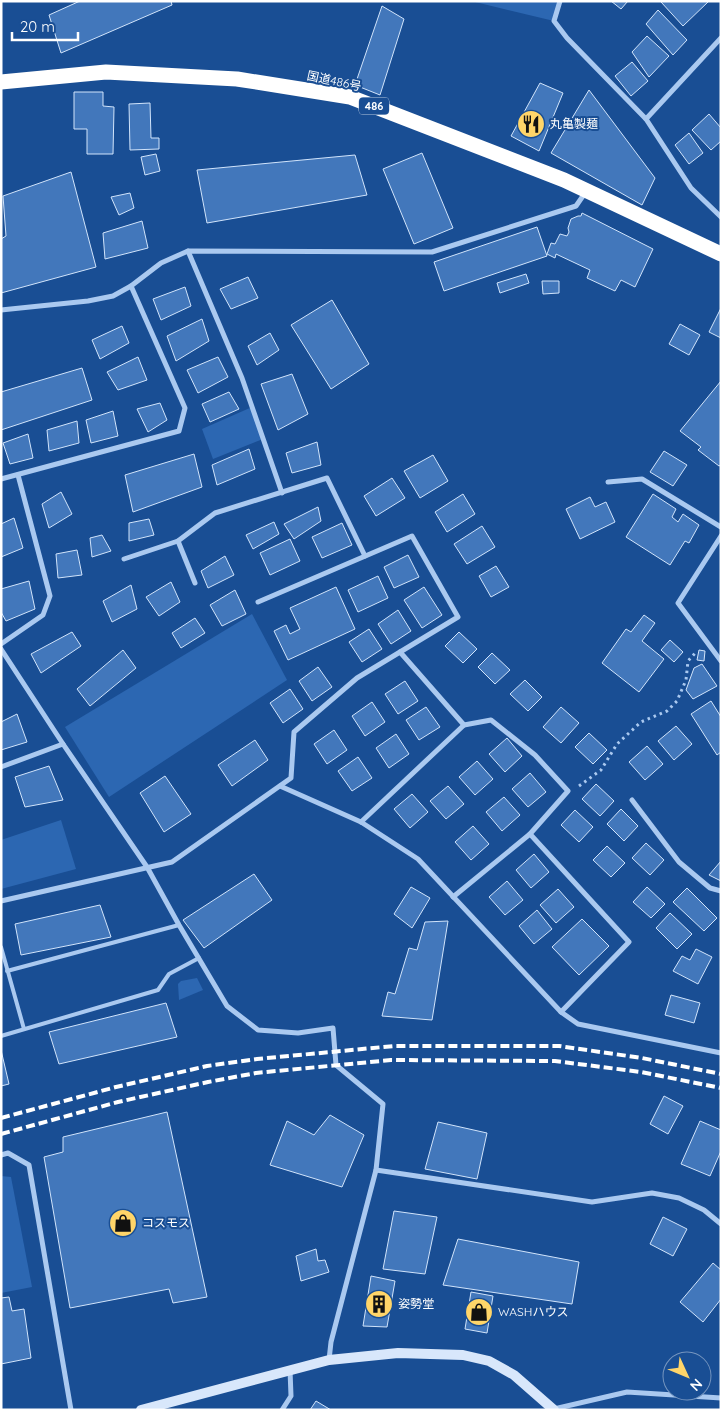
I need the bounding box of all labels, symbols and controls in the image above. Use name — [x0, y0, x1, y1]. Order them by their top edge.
scale bar — [12, 10, 79, 42]
text: 20 m — [20, 17, 55, 36]
street label: 国道486号 — [306, 67, 363, 94]
road number: 486 — [359, 98, 389, 114]
restaurant icon: 丸亀製麺 — [516, 109, 546, 139]
place label: 丸亀製麺 — [550, 116, 598, 131]
shop icon: コスモス — [108, 1208, 138, 1238]
place label: コスモス — [142, 1215, 190, 1230]
building icon: 姿勢堂 — [364, 1289, 394, 1319]
place label: 姿勢堂 — [398, 1296, 434, 1311]
shop icon: WASHハウス — [464, 1297, 494, 1327]
place label: WASHハウス — [498, 1304, 568, 1319]
north arrow — [662, 1351, 712, 1401]
text: N — [686, 1375, 706, 1395]

